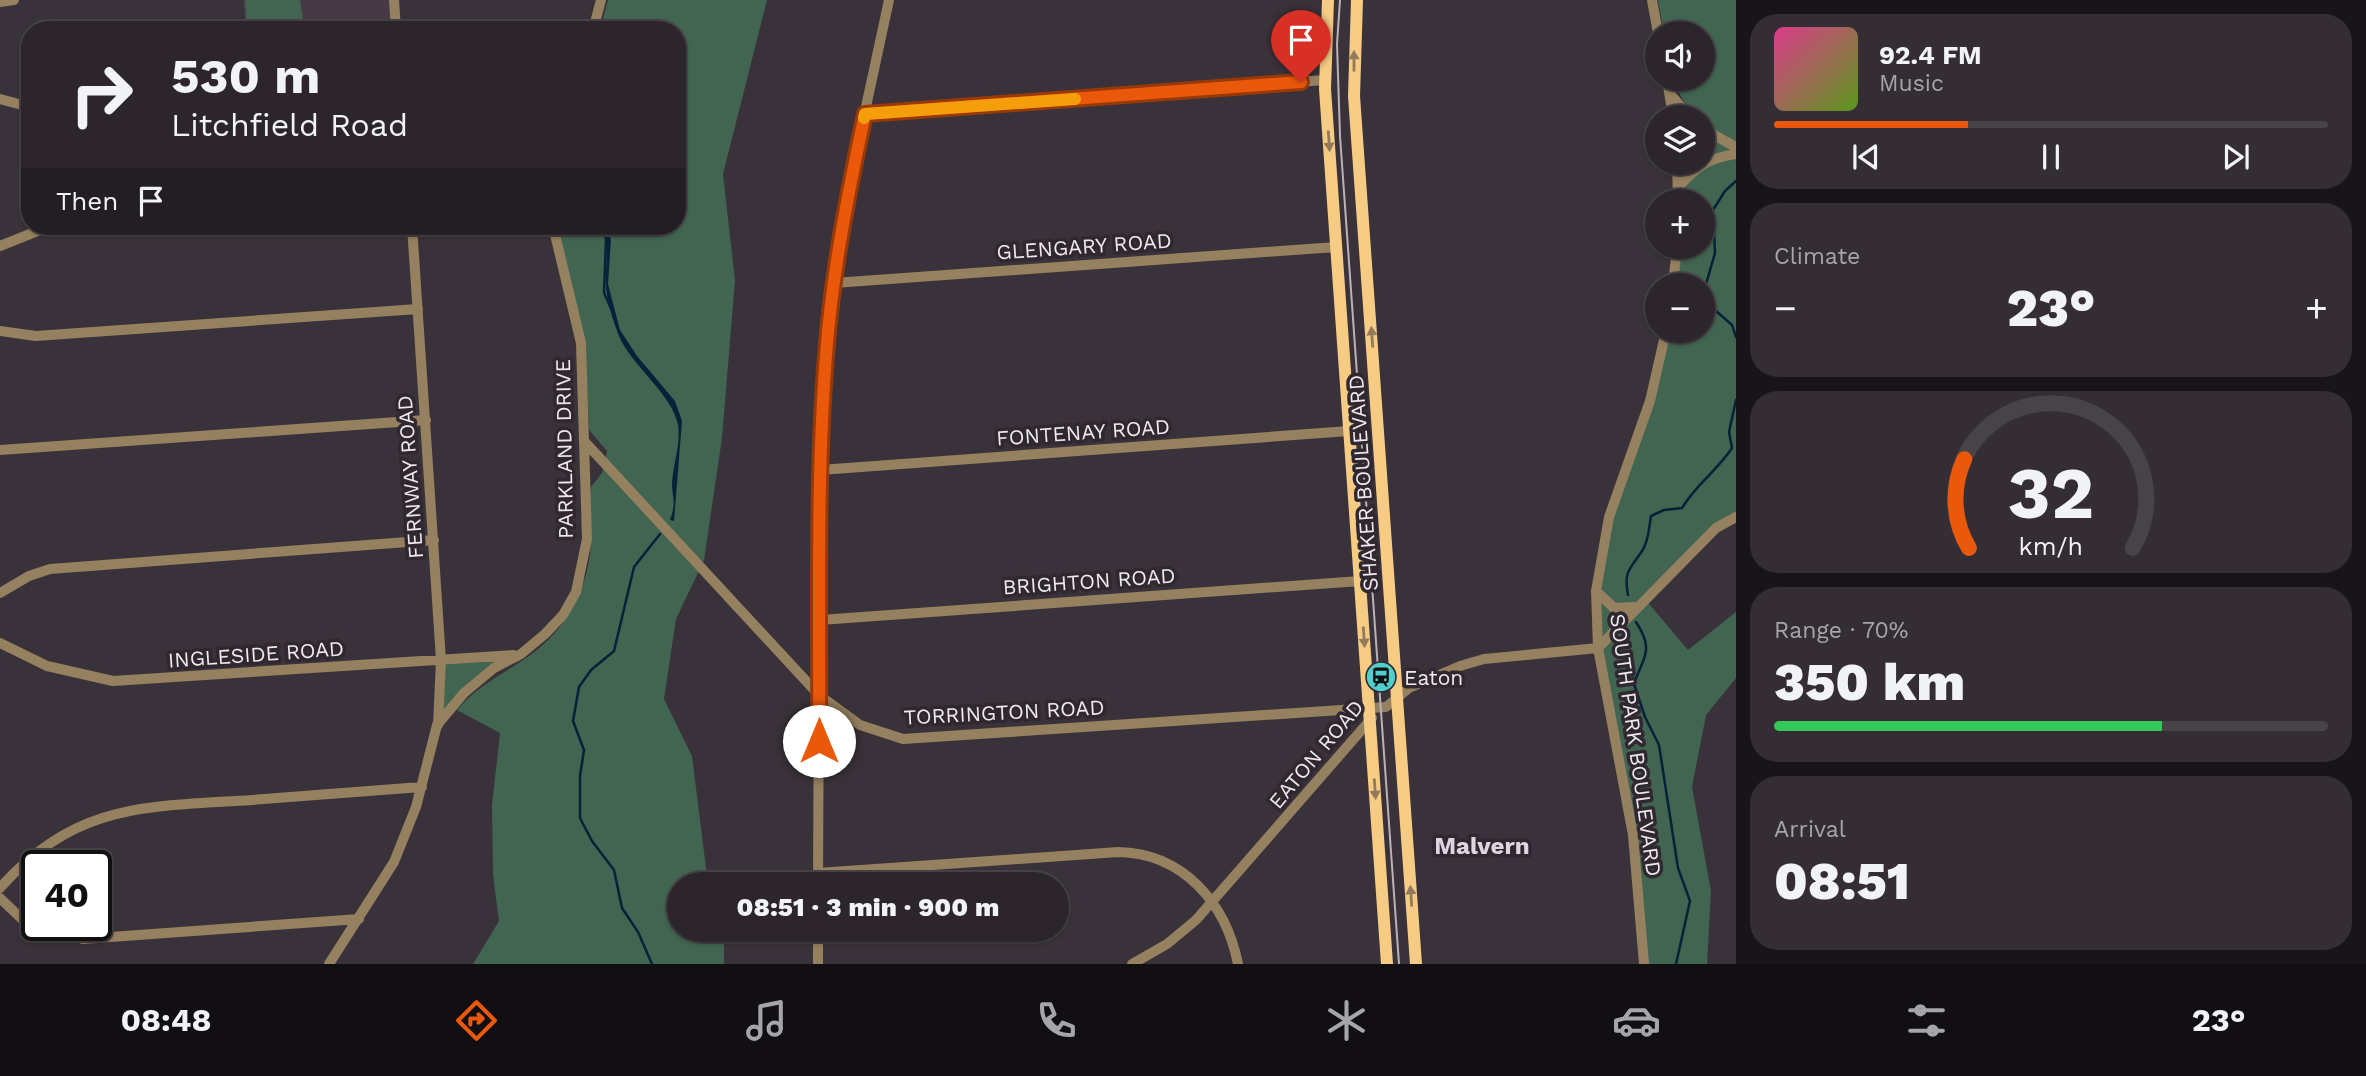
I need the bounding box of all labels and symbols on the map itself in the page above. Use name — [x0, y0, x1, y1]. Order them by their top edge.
pin — [1271, 10, 1331, 82]
one-way arrow — [1348, 50, 1359, 72]
one-way arrow — [1324, 131, 1335, 153]
street label: GLENGARY ROAD — [996, 227, 1172, 265]
one-way arrow — [1366, 325, 1377, 347]
street label: PARKLAND DRIVE — [550, 359, 578, 539]
street label: SHAKER BOULEVARD — [1343, 374, 1383, 592]
street label: FERNWAY ROAD — [392, 394, 428, 560]
street label: FONTENAY ROAD — [995, 413, 1171, 451]
street label: BRIGHTON ROAD — [1002, 562, 1176, 600]
street label: SOUTH PARK BOULEVARD — [1605, 612, 1667, 878]
one-way arrow — [1359, 626, 1370, 648]
street label: INGLESIDE ROAD — [167, 635, 345, 673]
station icon: Eaton — [1364, 660, 1398, 694]
place label: Eaton — [1404, 665, 1463, 690]
street label: TORRINGTON ROAD — [903, 694, 1105, 730]
street label: EATON ROAD — [1263, 695, 1369, 813]
position arrow — [782, 704, 856, 778]
one-way arrow — [1369, 779, 1380, 801]
district label: Malvern — [1434, 832, 1530, 860]
speed limit sign: 40 — [21, 850, 112, 941]
one-way arrow — [1405, 885, 1416, 907]

